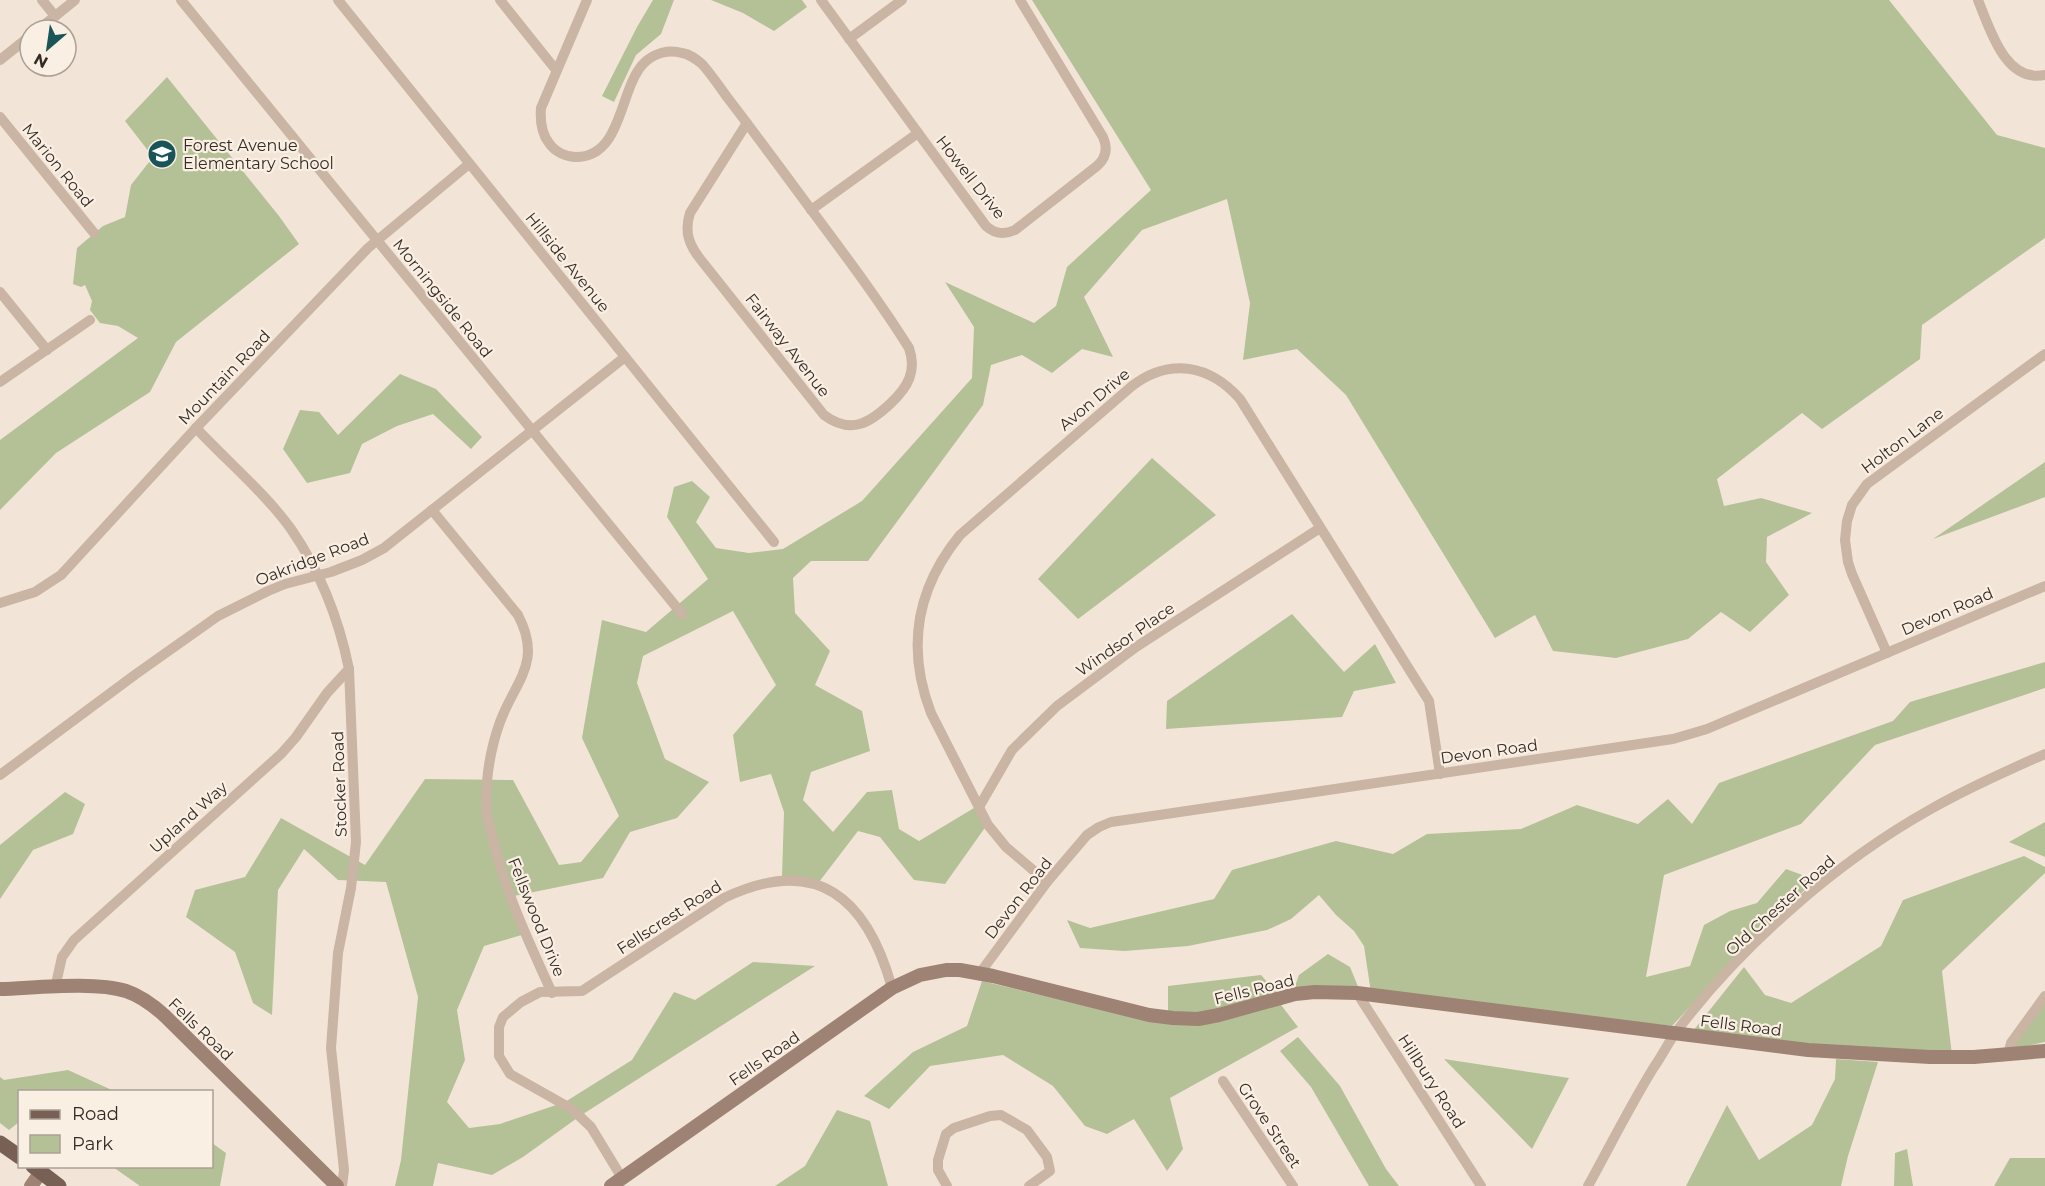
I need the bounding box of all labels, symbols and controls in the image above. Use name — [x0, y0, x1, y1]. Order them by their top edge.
north arrow — [18, 18, 78, 78]
text: N — [31, 49, 51, 72]
street label: Marion Road — [18, 120, 97, 211]
street label: Howell Drive — [932, 132, 1009, 223]
place label: Forest Avenue Elementary School — [183, 136, 334, 173]
school or university icon: Forest Avenue Elementary School — [146, 138, 178, 170]
street label: Hillside Avenue — [521, 208, 614, 316]
street label: Morningside Road — [389, 235, 496, 361]
street label: Fairway Avenue — [741, 290, 834, 401]
street label: Mountain Road — [175, 326, 274, 428]
street label: Avon Drive — [1055, 364, 1134, 434]
street label: Holton Lane — [1858, 403, 1947, 477]
street label: Oakridge Road — [253, 529, 372, 590]
street label: Devon Road — [1898, 584, 1996, 639]
street label: Windsor Place — [1072, 598, 1178, 680]
street label: Stocker Road — [328, 731, 351, 837]
street label: Devon Road — [1439, 735, 1539, 768]
street label: Upland Way — [146, 777, 231, 857]
street label: Old Chester Road — [1722, 851, 1839, 960]
street label: Devon Road — [981, 854, 1056, 943]
street label: Fellswood Drive — [504, 855, 569, 979]
street label: Fellscrest Road — [613, 876, 725, 958]
street label: Fells Road — [1212, 970, 1296, 1009]
street label: Fells Road — [165, 994, 237, 1065]
street label: Fells Road — [1699, 1011, 1783, 1040]
street label: Fells Road — [725, 1027, 803, 1090]
street label: Hillbury Road — [1394, 1031, 1469, 1132]
street label: Grove Street — [1234, 1079, 1305, 1172]
legend — [18, 1090, 213, 1168]
text: Road — [72, 1103, 119, 1125]
text: Park — [72, 1133, 113, 1155]

